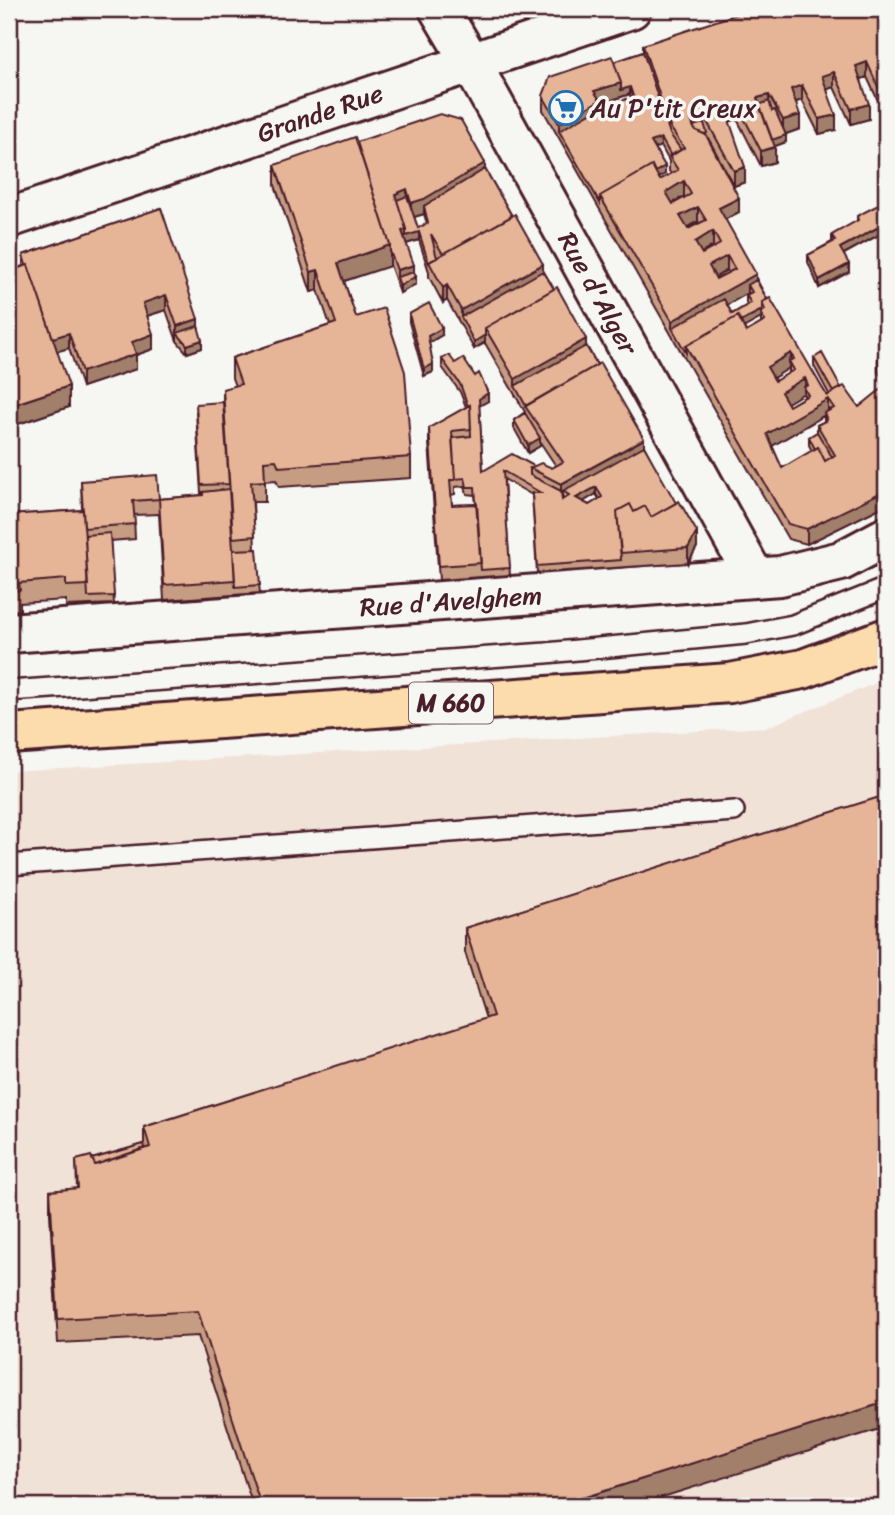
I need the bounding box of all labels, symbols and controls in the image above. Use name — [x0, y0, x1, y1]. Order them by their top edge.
street label: Grande Rue — [251, 70, 389, 156]
place label: Au P'tit Creux — [589, 85, 757, 131]
supermarket icon: Au P'tit Creux — [547, 89, 585, 127]
street label: Rue d'Alger — [545, 223, 651, 364]
street label: Rue d'Avelghem — [358, 572, 544, 630]
road number: M 660 — [409, 682, 493, 724]

